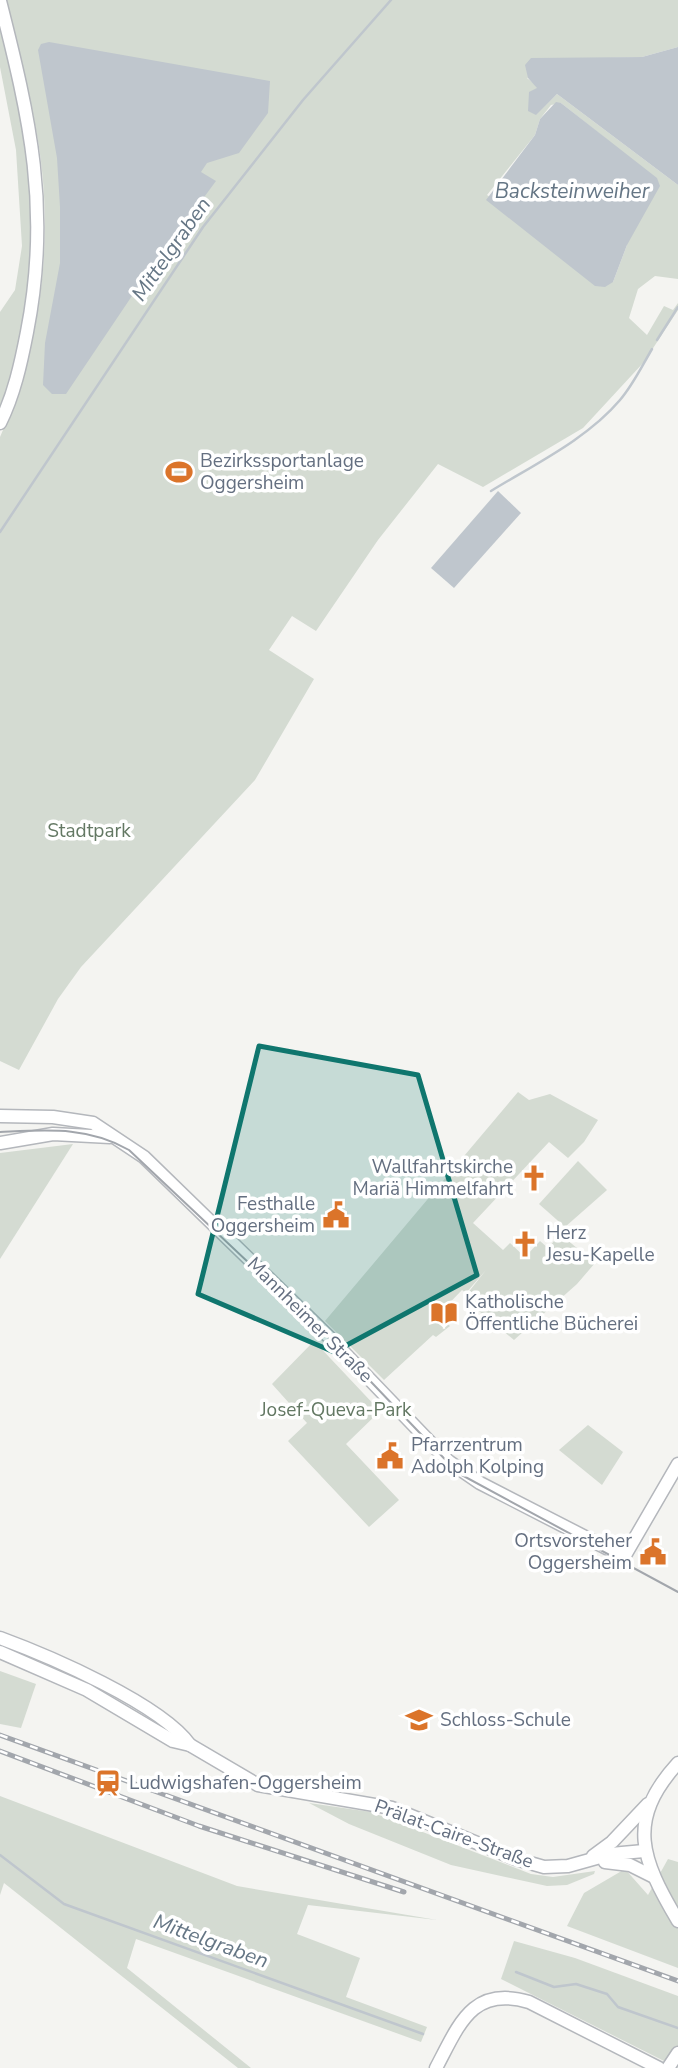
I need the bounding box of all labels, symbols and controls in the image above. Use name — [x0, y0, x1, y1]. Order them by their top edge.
water label: Backsteinweiher — [495, 177, 650, 205]
water label: Mittelgraben — [125, 192, 217, 306]
place label: Bezirkssportanlage Oggersheim — [200, 448, 364, 496]
sports icon: Bezirkssportanlage Oggersheim — [164, 457, 194, 487]
park label: Stadtpark — [47, 818, 131, 844]
place label: Wallfahrtskirche Mariä Himmelfahrt — [352, 1154, 513, 1202]
church icon: Wallfahrtskirche Mariä Himmelfahrt — [519, 1163, 549, 1193]
place label: Festhalle Oggersheim — [211, 1191, 315, 1239]
public building icon: Festhalle Oggersheim — [321, 1200, 351, 1230]
place label: Herz Jesu-Kapelle — [545, 1220, 655, 1268]
church icon: Herz Jesu-Kapelle — [510, 1229, 540, 1259]
street label: Mannheimer Straße — [241, 1251, 379, 1389]
place label: Katholische Öffentliche Bücherei — [465, 1289, 638, 1337]
library icon: Katholische Öffentliche Bücherei — [429, 1298, 459, 1328]
park label: Josef-Queva-Park — [259, 1397, 412, 1423]
place label: Pfarrzentrum Adolph Kolping — [411, 1432, 544, 1480]
public building icon: Pfarrzentrum Adolph Kolping — [375, 1441, 405, 1471]
place label: Ortsvorsteher Oggersheim — [514, 1528, 632, 1576]
public building icon: Ortsvorsteher Oggersheim — [638, 1537, 668, 1567]
school or university icon: Schloss-Schule — [404, 1705, 434, 1735]
place label: Schloss-Schule — [440, 1707, 571, 1733]
station icon: Ludwigshafen-Oggersheim — [93, 1768, 123, 1798]
place label: Ludwigshafen-Oggersheim — [129, 1770, 362, 1796]
street label: Prälat-Caire-Straße — [371, 1793, 537, 1875]
water label: Mittelgraben — [150, 1907, 272, 1975]

